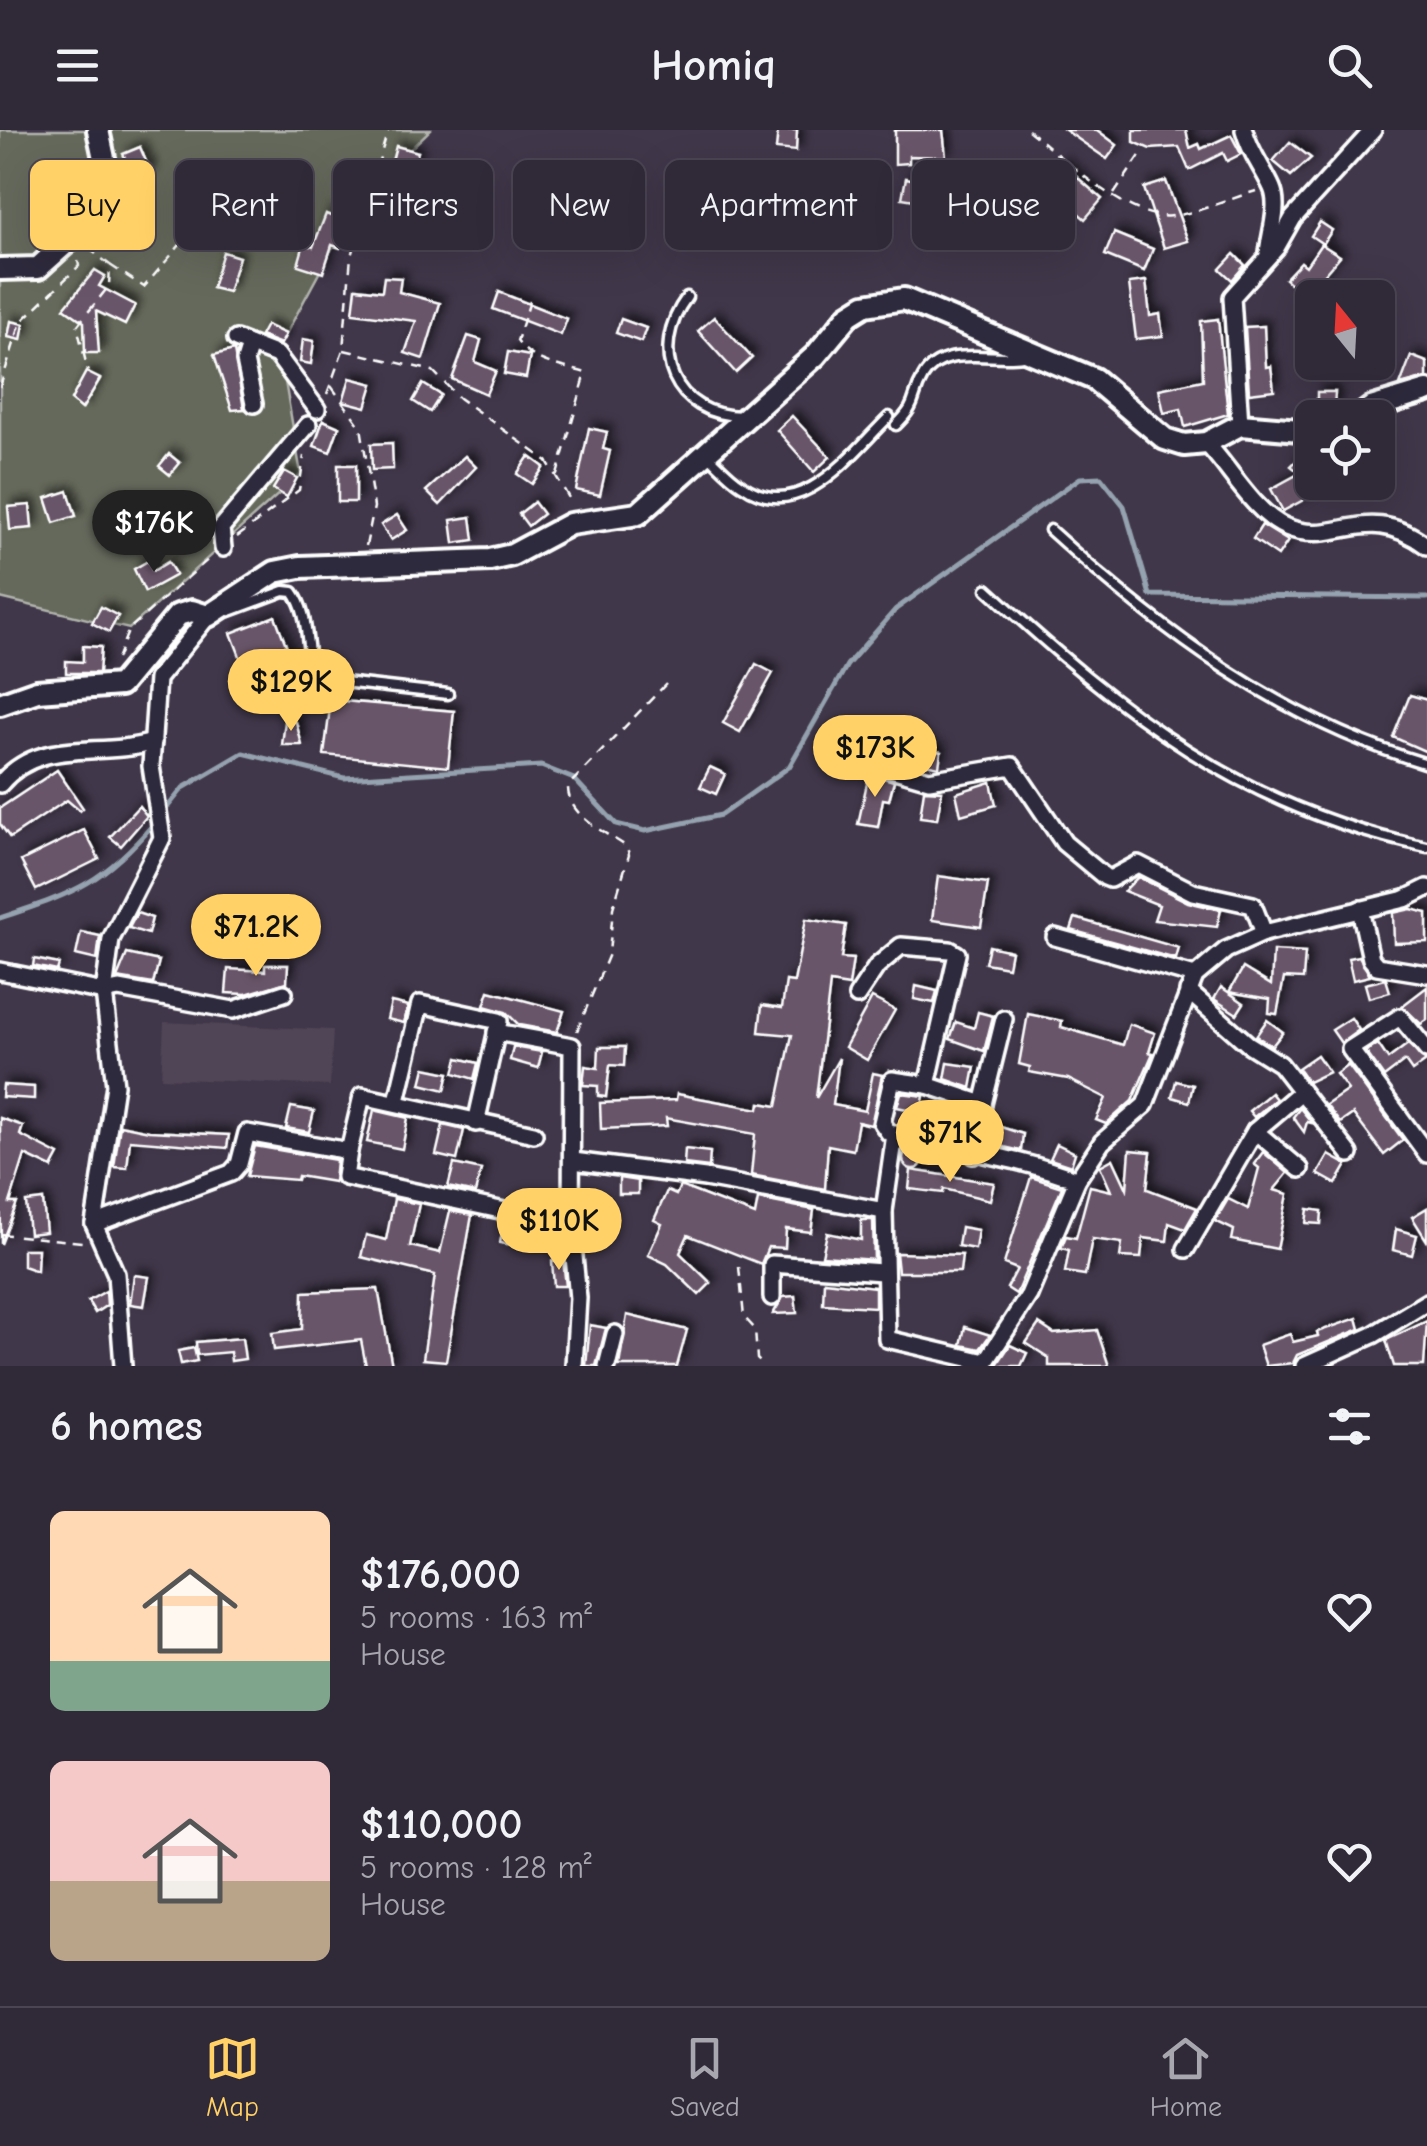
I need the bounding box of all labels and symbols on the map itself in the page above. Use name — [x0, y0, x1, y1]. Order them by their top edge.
north arrow — [1295, 280, 1395, 380]
pin: $176K — [84, 490, 224, 575]
pin: $129K — [221, 649, 361, 734]
pin: $173K — [805, 715, 945, 800]
pin: $71.2K — [175, 894, 337, 979]
pin: $71K — [891, 1100, 1009, 1185]
pin: $110K — [489, 1188, 629, 1273]

